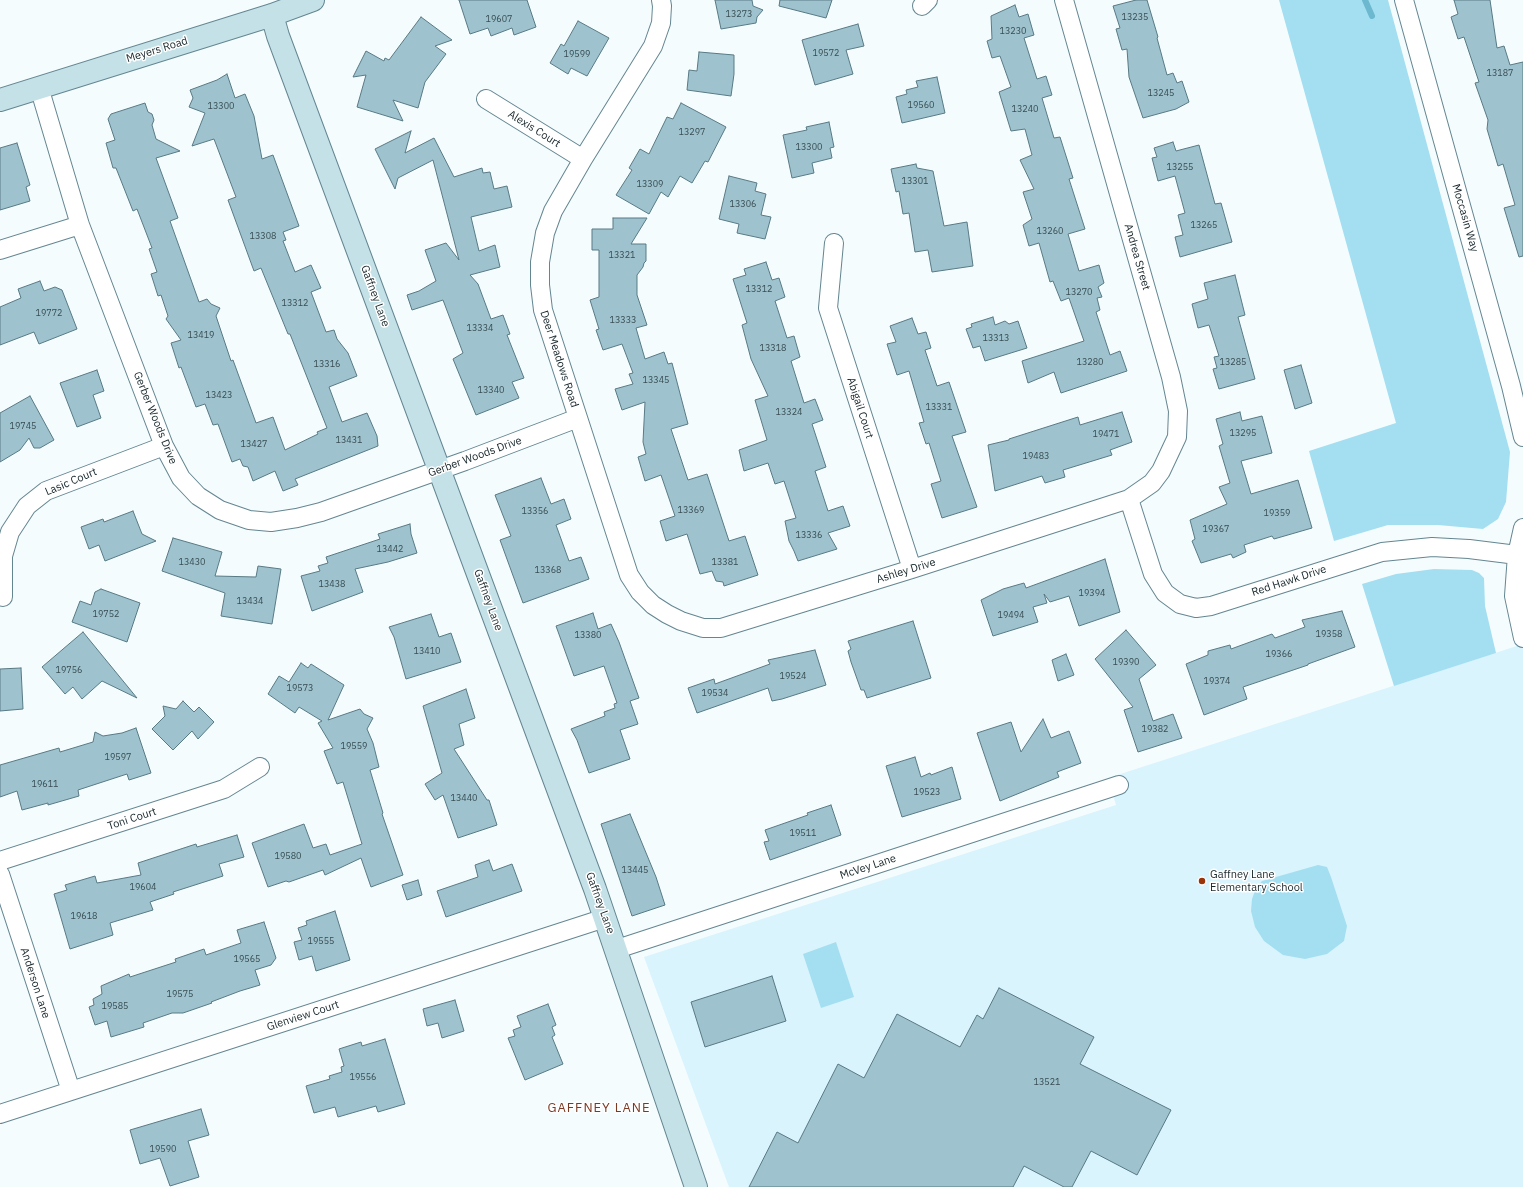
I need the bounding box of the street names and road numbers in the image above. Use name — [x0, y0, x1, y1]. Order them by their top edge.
street label: Meyers Road — [125, 34, 189, 66]
street label: Alexis Court — [505, 108, 563, 150]
street label: Moccasin Way — [1449, 183, 1481, 253]
street label: Andrea Street — [1121, 222, 1153, 292]
street label: Gaffney Lane — [358, 263, 392, 329]
street label: Deer Meadows Road — [537, 309, 581, 409]
street label: Gerber Woods Drive — [130, 370, 180, 466]
street label: Abigail Court — [844, 376, 876, 440]
street label: Gerber Woods Drive — [426, 434, 524, 480]
street label: Lasic Court — [43, 465, 99, 499]
street label: Ashley Drive — [875, 556, 937, 586]
street label: Red Hawk Drive — [1250, 563, 1328, 599]
street label: Gaffney Lane — [471, 567, 505, 633]
street label: Toni Court — [106, 805, 158, 833]
street label: McVey Lane — [838, 852, 898, 882]
street label: Gaffney Lane — [583, 870, 617, 936]
street label: Anderson Lane — [17, 946, 53, 1020]
street label: Glenview Court — [265, 998, 341, 1034]

